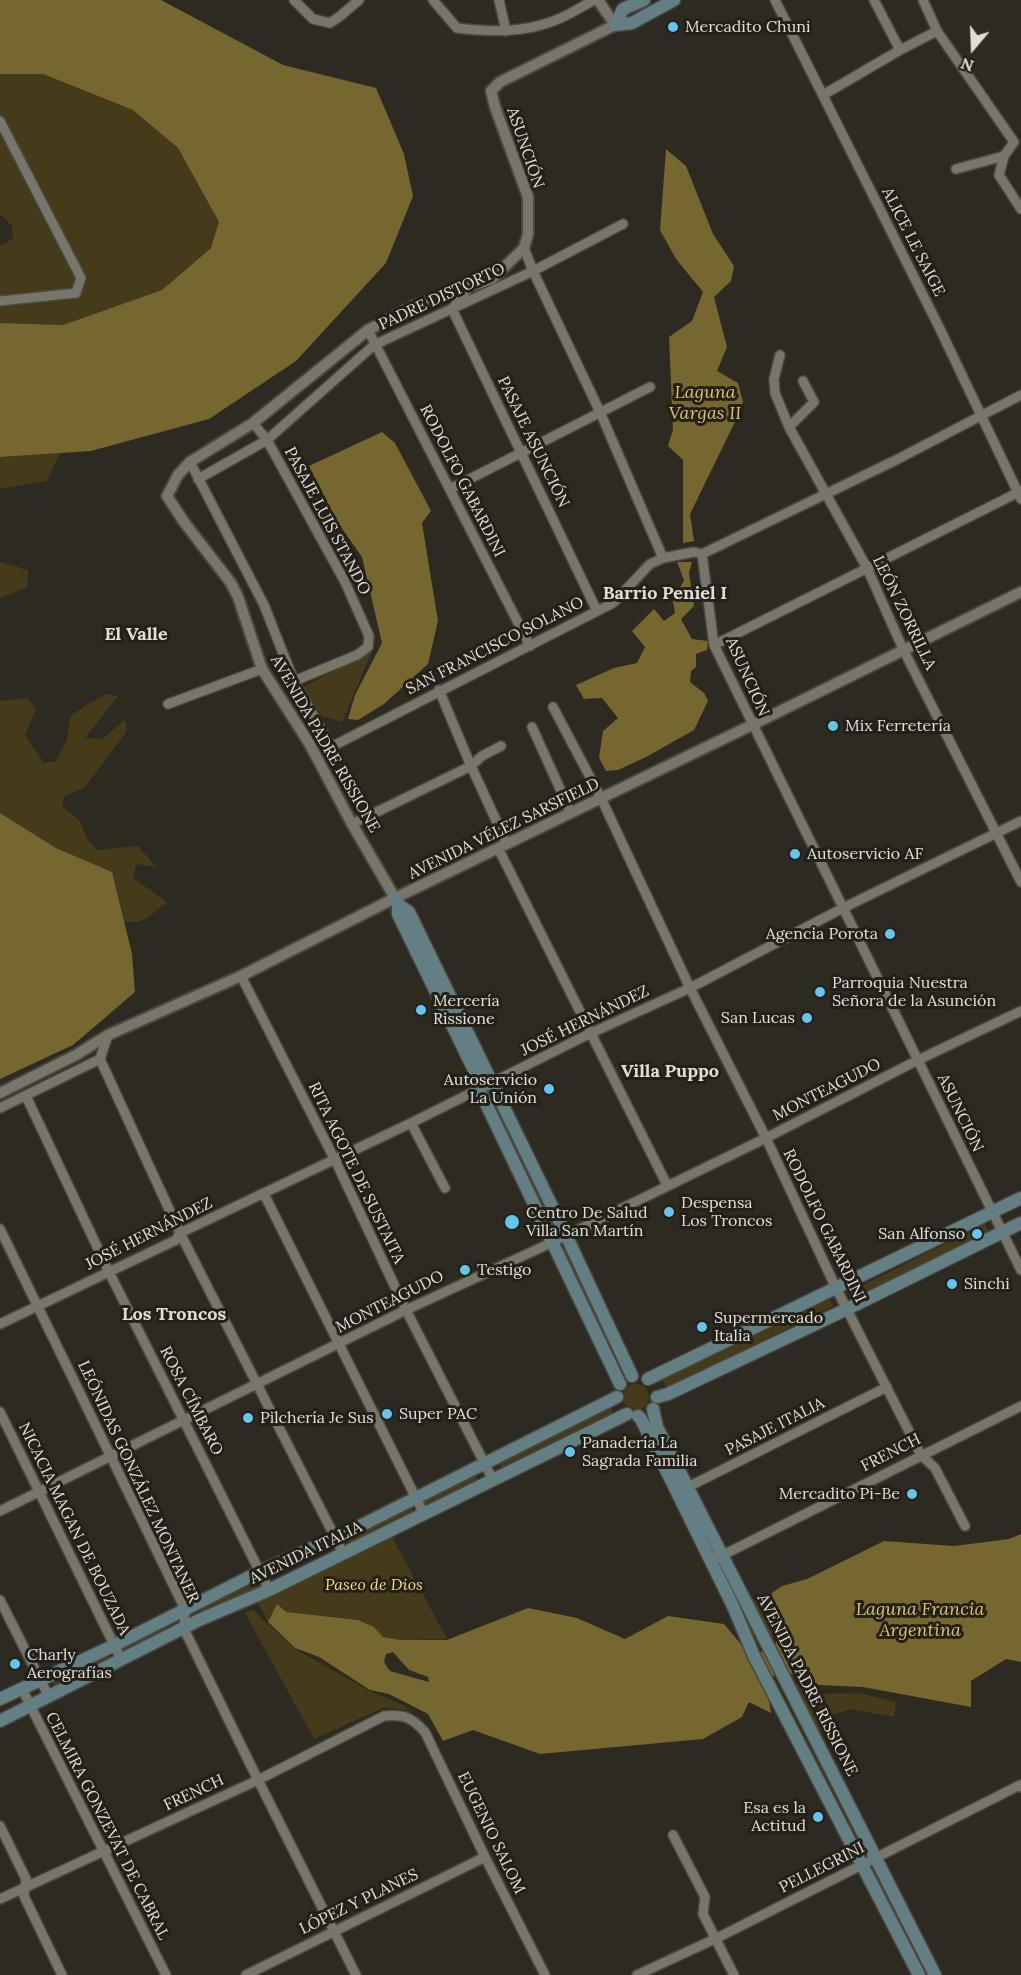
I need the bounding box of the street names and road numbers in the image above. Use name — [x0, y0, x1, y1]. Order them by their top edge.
street label: ASUNCIÓN — [502, 105, 548, 191]
street label: ALICE LE SAIGE — [877, 184, 949, 300]
street label: PADRE DISTORTO — [376, 259, 508, 335]
street label: PASAJE ASUNCIÓN — [493, 373, 573, 511]
street label: RODOLFO GABARDINI — [415, 402, 509, 560]
street label: PASAJE LUIS STANDO — [280, 444, 374, 598]
street label: LEÓN ZORRILLA — [868, 553, 940, 673]
street label: SAN FRANCISCO SOLANO — [403, 593, 587, 699]
street label: ASUNCIÓN — [721, 635, 773, 719]
street label: AVENIDA PADRE RISSIONE — [266, 652, 384, 836]
street label: AVENIDA VÉLEZ SARSFIELD — [405, 774, 603, 884]
street label: JOSÉ HERNÁNDEZ — [518, 982, 652, 1060]
street label: MONTEAGUDO — [770, 1055, 884, 1125]
street label: ASUNCIÓN — [933, 1071, 987, 1155]
street label: RITA AGOTE DE SUSTAITA — [304, 1079, 408, 1267]
street label: RODOLFO GABARDINI — [778, 1146, 870, 1306]
street label: JOSÉ HERNÁNDEZ — [82, 1194, 216, 1274]
street label: MONTEAGUDO — [333, 1267, 447, 1337]
street label: ROSA CÍMBARO — [155, 1343, 227, 1459]
street label: LEÓNIDAS GONZÁLEZ MONTANER — [73, 1358, 203, 1606]
street label: PASAJE ITALIA — [722, 1394, 828, 1460]
street label: NICACIA MAGAN DE BOUZADA — [14, 1419, 134, 1639]
street label: FRENCH — [858, 1430, 924, 1476]
street label: AVENIDA ITALIA — [246, 1517, 366, 1589]
street label: AVENIDA PADRE RISSIONE — [753, 1591, 861, 1779]
street label: CELMIRA GONZEVAT DE CABRAL — [41, 1709, 173, 1943]
street label: EUGENIO SALOM — [453, 1769, 529, 1897]
street label: FRENCH — [161, 1771, 227, 1815]
street label: PELLEGRINI — [776, 1838, 868, 1898]
street label: LÓPEZ Y PLANES — [296, 1865, 422, 1939]

